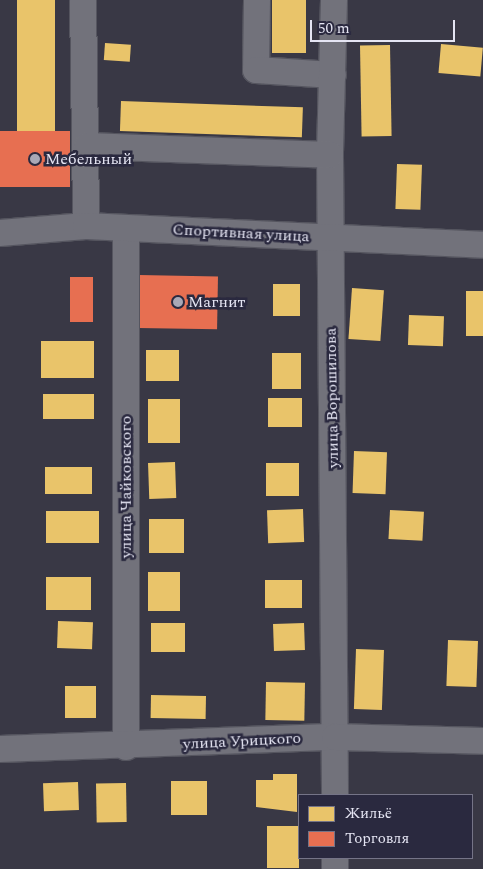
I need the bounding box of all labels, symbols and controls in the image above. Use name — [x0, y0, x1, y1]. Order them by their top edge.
scale bar — [313, 10, 458, 42]
text: 50 m — [318, 17, 350, 40]
place label: Мебельный — [45, 149, 132, 169]
marker: Мебельный — [29, 153, 41, 165]
street label: Спортивная улица — [172, 220, 310, 246]
place label: Магнит — [188, 292, 245, 312]
marker: Магнит — [172, 296, 184, 308]
street label: улица Ворошилова — [321, 328, 343, 468]
street label: улица Чайковского — [116, 416, 136, 558]
street label: улица Урицкого — [182, 728, 302, 754]
legend — [298, 794, 473, 859]
text: Жильё — [345, 802, 392, 825]
text: Торговля — [345, 827, 409, 850]

